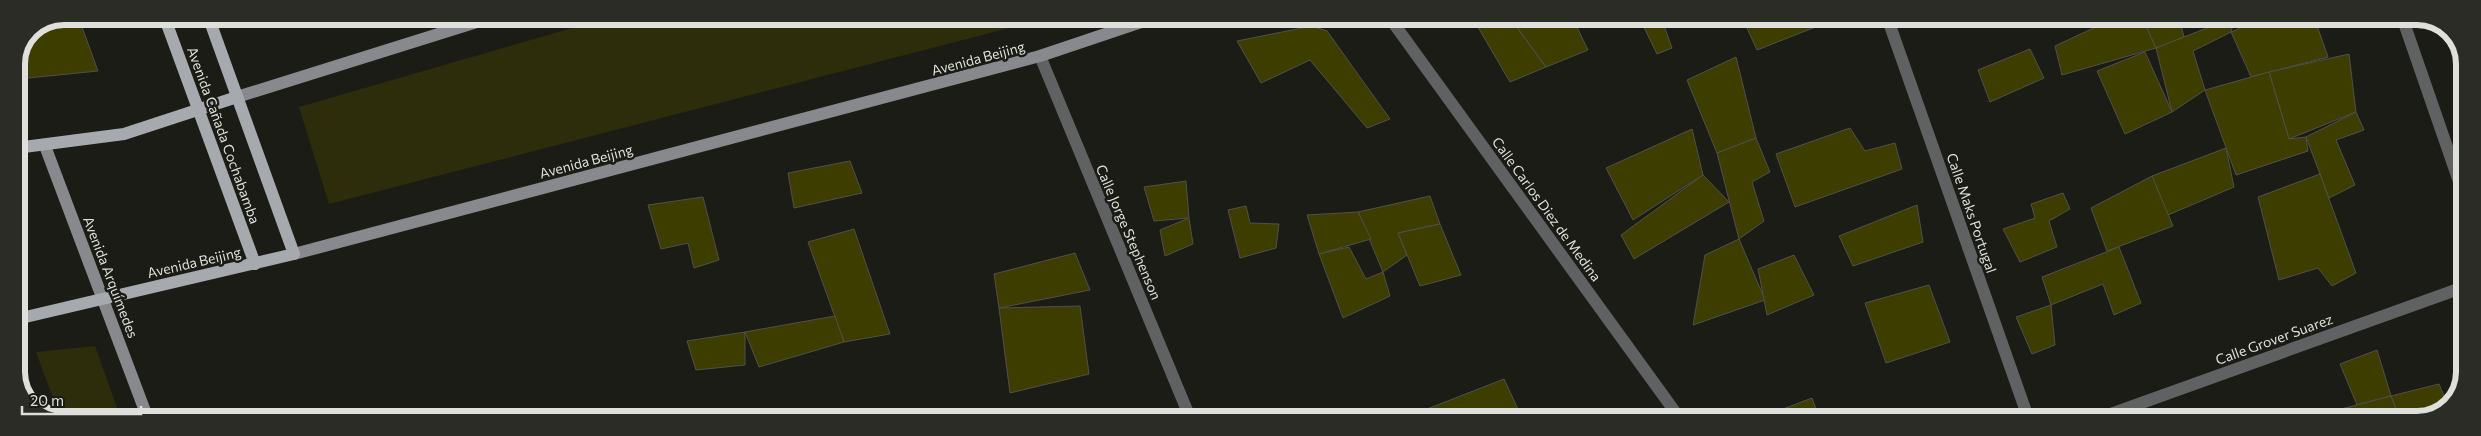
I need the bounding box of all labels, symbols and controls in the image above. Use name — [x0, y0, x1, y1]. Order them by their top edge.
street label: Avenida Beijing — [929, 37, 1027, 79]
street label: Avenida Cañada Cochabamba — [184, 44, 264, 226]
street label: Calle Carlos Diez de Medina — [1489, 133, 1605, 285]
street label: Avenida Beijing — [537, 140, 635, 182]
street label: Calle Maks Portugal — [1943, 151, 2001, 275]
street label: Calle Jorge Stephenson — [1093, 162, 1165, 302]
street label: Avenida Arquímedes — [80, 214, 142, 340]
street label: Avenida Beijing — [145, 243, 243, 281]
street label: Calle Grover Suarez — [2213, 310, 2335, 368]
scale bar — [22, 384, 141, 416]
text: 20 m — [30, 391, 64, 409]

